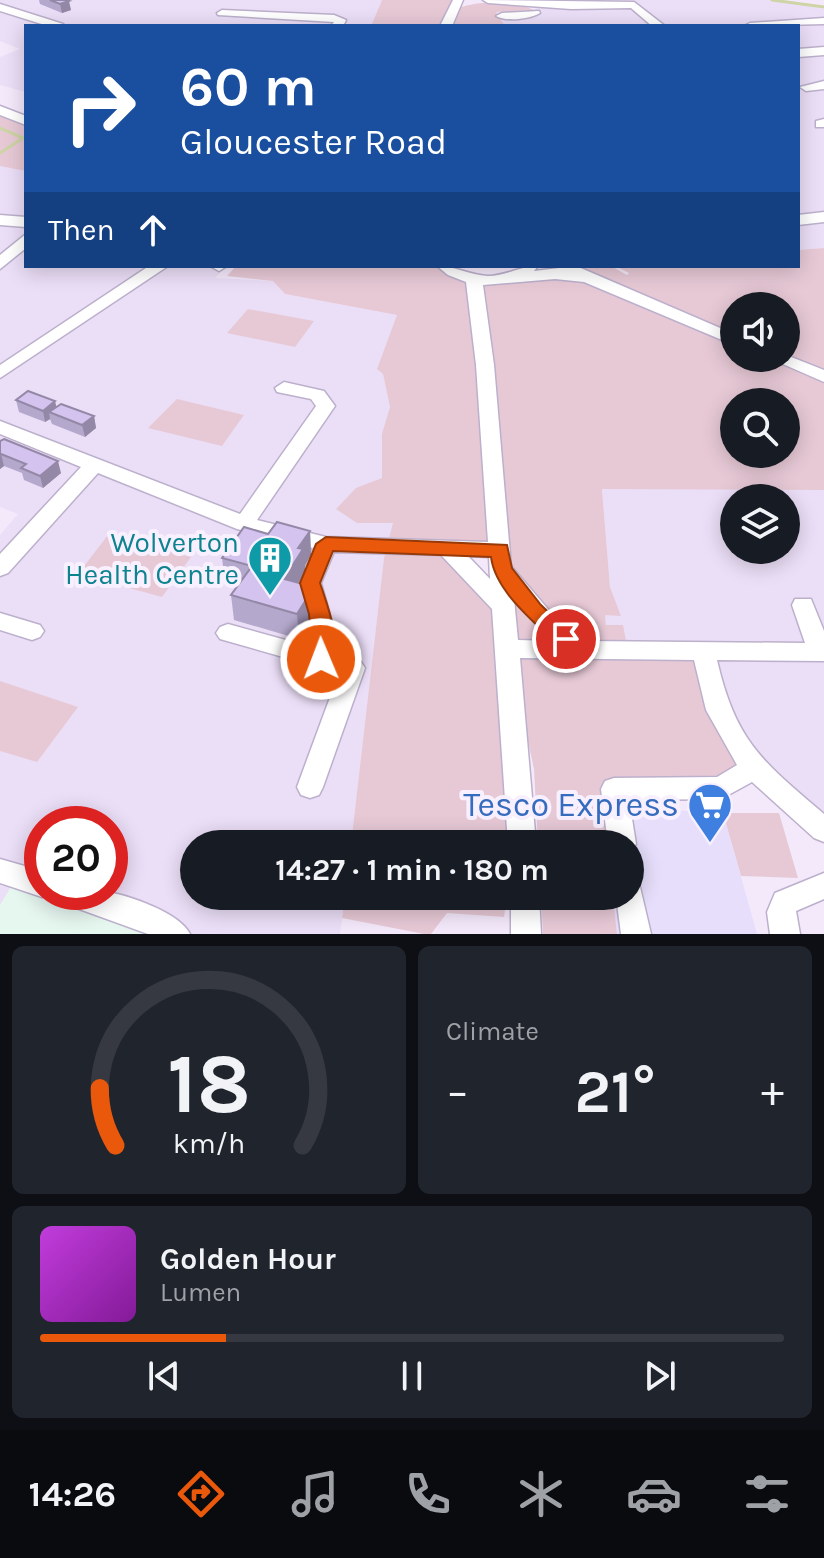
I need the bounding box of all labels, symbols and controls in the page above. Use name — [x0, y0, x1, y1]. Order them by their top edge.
text: 60 m — [180, 54, 317, 119]
icon: right — [48, 56, 152, 160]
text: Gloucester Road — [180, 121, 447, 163]
icon: ahead — [131, 208, 175, 252]
text: Then — [48, 212, 115, 248]
map controls — [720, 292, 800, 564]
button: sound — [720, 292, 800, 372]
button: search — [720, 388, 800, 468]
button: layers — [720, 484, 800, 564]
place label: Wolverton Health Centre — [65, 526, 239, 591]
building icon: Wolverton Health Centre — [246, 534, 294, 597]
pin — [532, 605, 600, 673]
position arrow — [279, 617, 363, 701]
icon: arrive — [544, 617, 588, 661]
supermarket icon: Tesco Express — [686, 781, 734, 844]
place label: Tesco Express — [463, 785, 679, 825]
speed limit sign: 20 — [24, 806, 128, 910]
text: 14:27 · 1 min · 180 m — [275, 852, 549, 888]
text: Climate — [446, 1016, 539, 1047]
text: 18 — [167, 1036, 251, 1133]
text: 21° — [575, 1057, 656, 1127]
text: − — [446, 1066, 469, 1117]
text: + — [761, 1066, 784, 1117]
text: km/h — [173, 1127, 245, 1160]
text: Golden Hour — [160, 1241, 336, 1277]
text: Lumen — [160, 1277, 241, 1308]
icon: previous — [142, 1354, 186, 1398]
icon: pause — [390, 1354, 434, 1398]
icon: next — [638, 1354, 682, 1398]
icon: directions — [173, 1466, 229, 1522]
icon: music — [287, 1466, 343, 1522]
icon: phone — [400, 1466, 456, 1522]
icon: climate — [513, 1466, 569, 1522]
icon: car — [626, 1466, 682, 1522]
icon: filters — [739, 1466, 795, 1522]
text: 14:26 — [29, 1473, 116, 1515]

